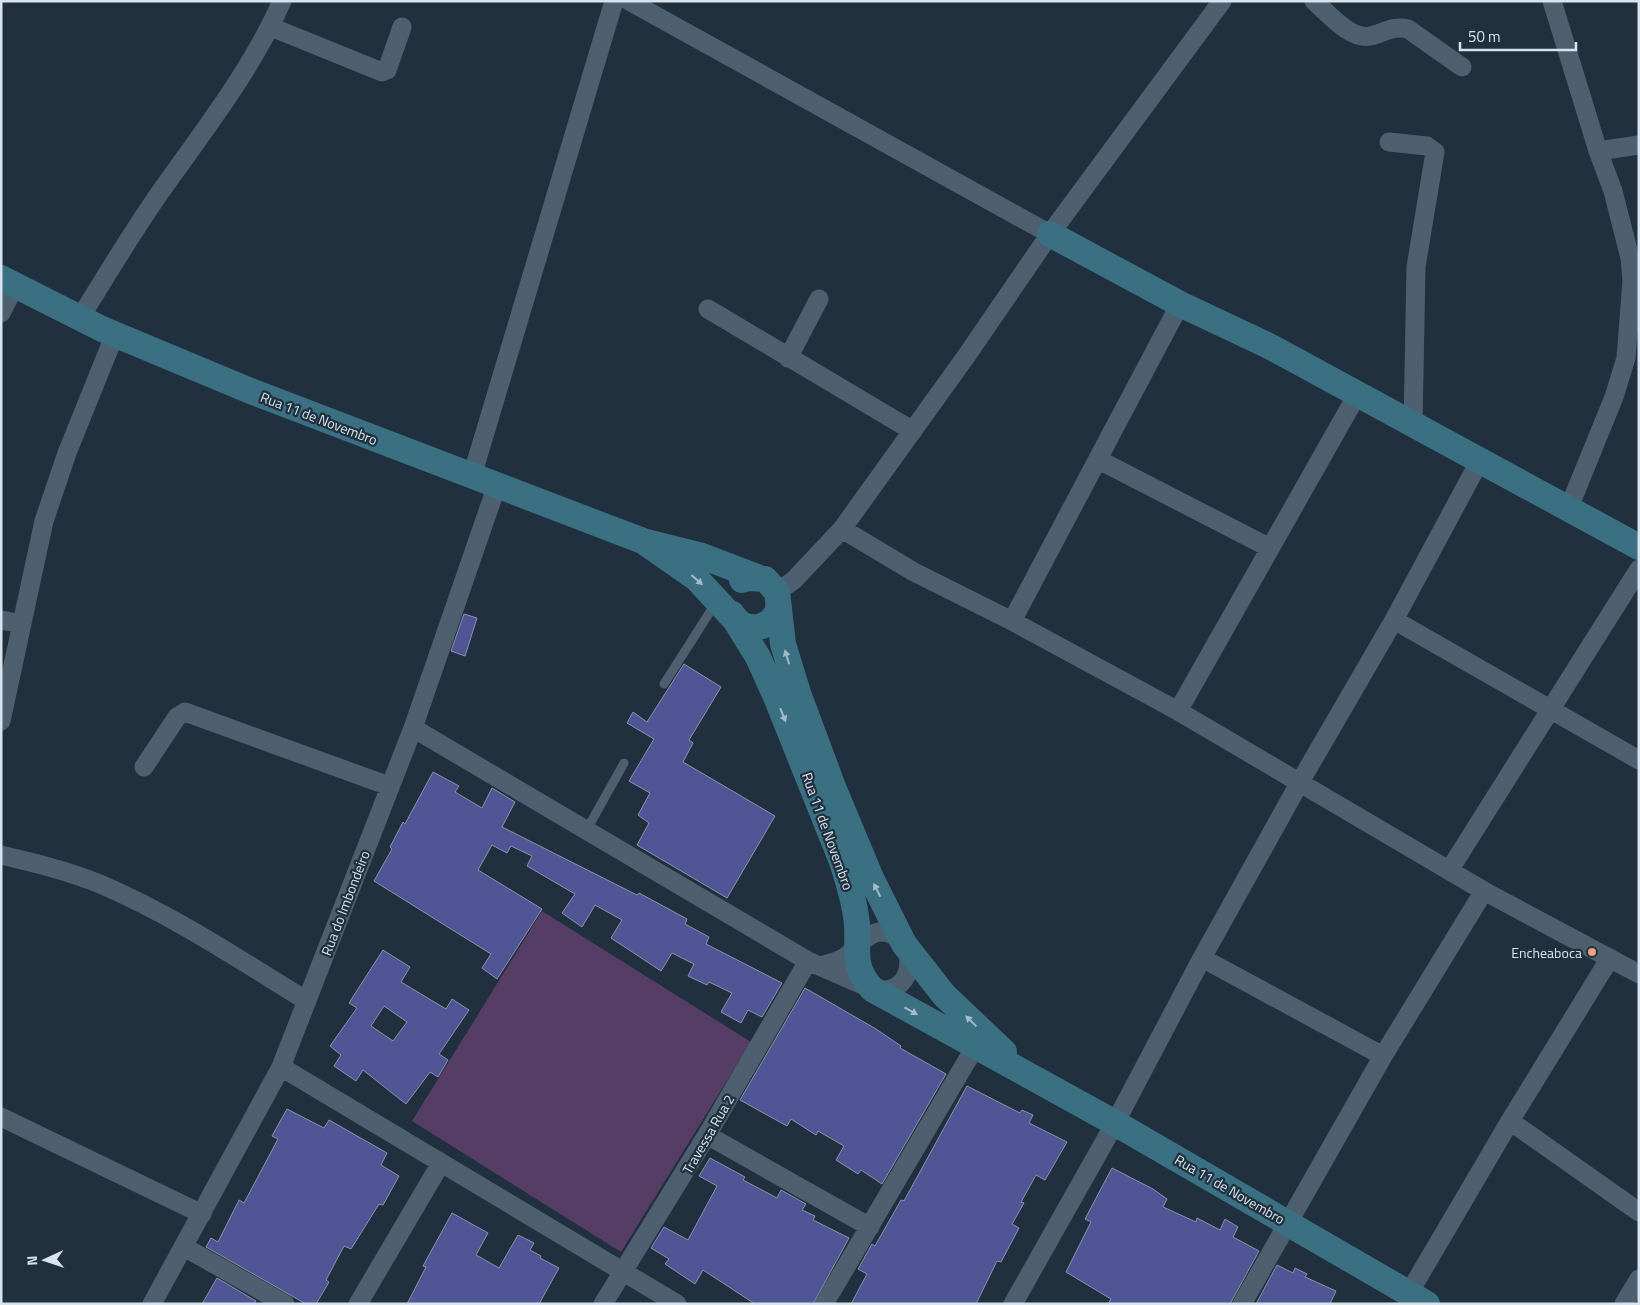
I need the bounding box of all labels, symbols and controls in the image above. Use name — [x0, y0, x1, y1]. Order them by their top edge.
scale bar — [1460, 20, 1576, 52]
text: 50 m — [1468, 25, 1501, 48]
street label: Rua 11 de Novembro — [257, 386, 381, 450]
one-way arrow — [690, 574, 702, 586]
one-way arrow — [783, 649, 790, 664]
one-way arrow — [780, 708, 788, 722]
street label: Rua 11 de Novembro — [797, 769, 859, 893]
street label: Rua do Imbondeiro — [315, 847, 375, 959]
one-way arrow — [873, 882, 881, 897]
place label: Encheaboca — [1511, 942, 1582, 963]
marker: Encheaboca — [1586, 946, 1598, 958]
one-way arrow — [904, 1007, 919, 1015]
one-way arrow — [965, 1015, 977, 1027]
street label: Travessa Rua 2 — [677, 1090, 739, 1178]
street label: Rua 11 de Novembro — [1171, 1149, 1289, 1229]
north arrow — [20, 1235, 70, 1285]
text: N — [21, 1255, 42, 1266]

